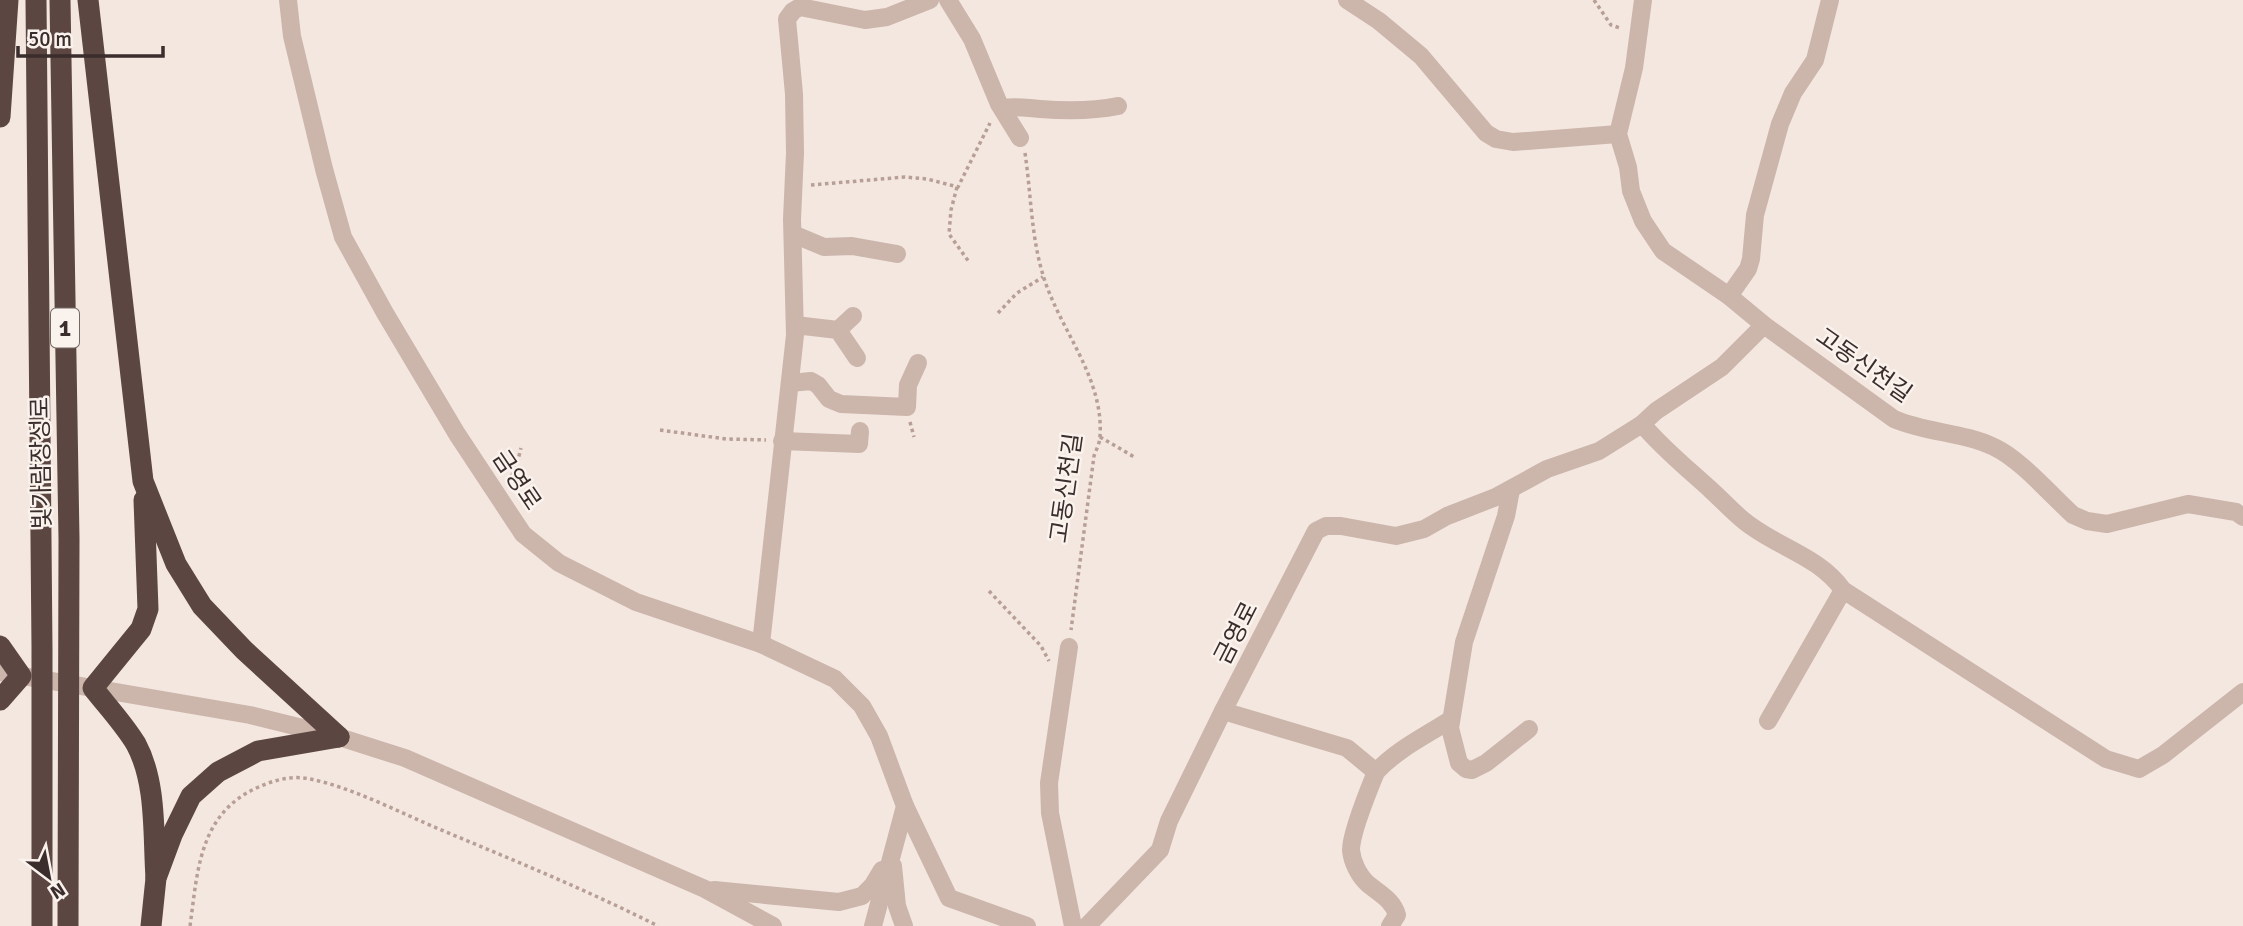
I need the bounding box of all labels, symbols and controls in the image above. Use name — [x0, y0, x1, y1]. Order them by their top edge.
scale bar — [18, 14, 163, 58]
text: 50 m — [28, 26, 72, 52]
road number: 1 — [51, 308, 79, 348]
street label: 고동신천길 — [1810, 321, 1918, 409]
street label: 빛가람장성로 — [25, 397, 57, 529]
street label: 고동신천길 — [1043, 431, 1089, 545]
street label: 금영로 — [486, 444, 548, 516]
street label: 금영로 — [1208, 597, 1264, 669]
north arrow — [14, 842, 84, 912]
text: N — [46, 877, 69, 904]

